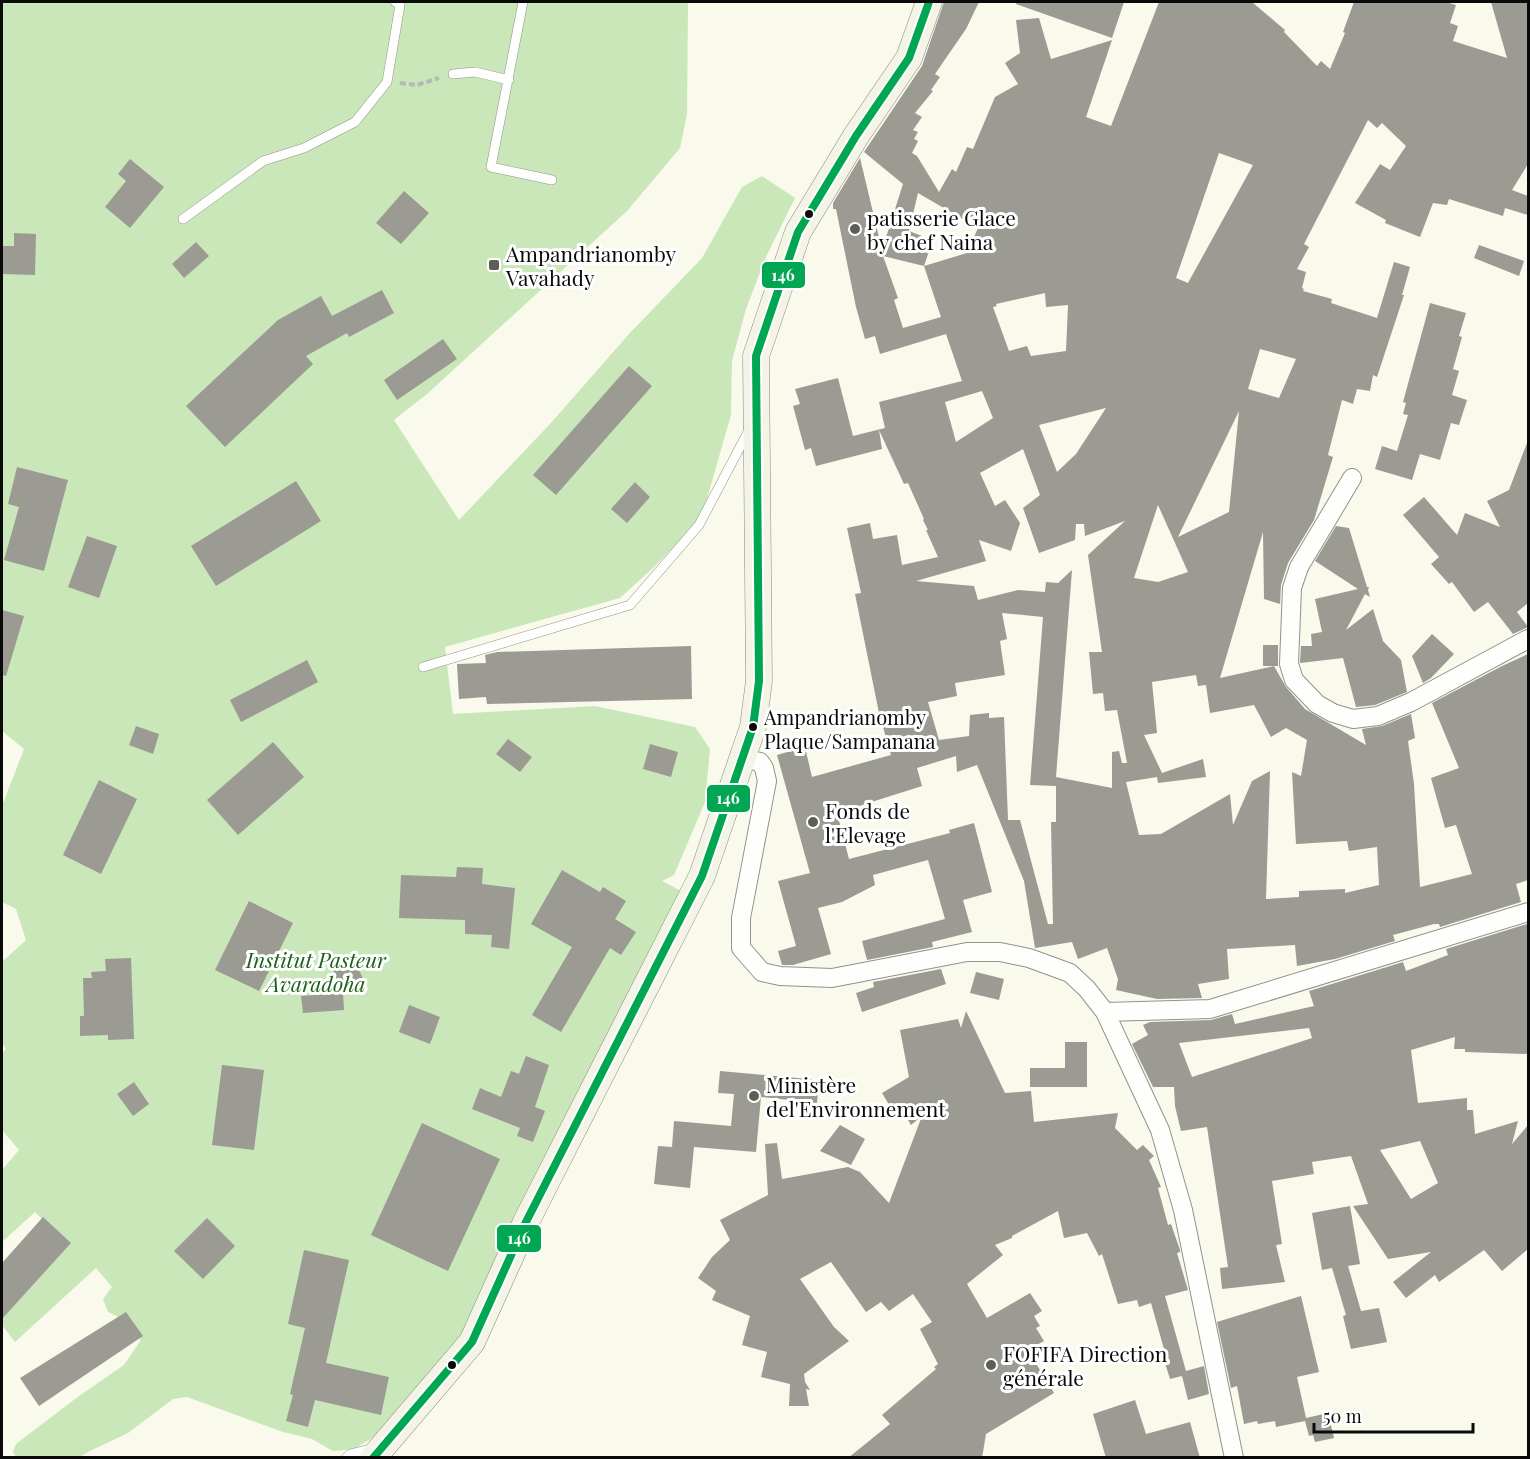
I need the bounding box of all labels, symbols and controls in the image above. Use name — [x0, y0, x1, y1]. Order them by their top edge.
place label: patisserie Glace by chef Naina — [867, 203, 1016, 255]
unlabelled marker — [803, 208, 815, 220]
marker: patisserie Glace by chef Naina — [848, 222, 862, 236]
place label: Ampandrianomby Vavahady — [505, 239, 677, 291]
marker: Ampandrianomby Vavahady — [487, 258, 501, 272]
line badge: 146 — [761, 261, 806, 289]
text: 146 — [771, 264, 795, 285]
place label: Ampandrianomby Plaque/Sampanana — [763, 703, 936, 754]
marker: Ampandrianomby Plaque/Sampanana — [747, 721, 759, 733]
line badge: 146 — [706, 784, 751, 813]
text: 146 — [716, 787, 740, 808]
place label: Fonds de l'Elevage — [825, 796, 910, 848]
marker: Fonds de l'Elevage — [806, 815, 820, 829]
park label: Institut Pasteur Avaradoha — [245, 945, 387, 997]
place label: Ministère del'Environnement — [766, 1070, 946, 1122]
marker: Ministère del'Environnement — [747, 1089, 761, 1103]
line badge: 146 — [496, 1224, 542, 1253]
text: 146 — [507, 1227, 531, 1248]
place label: FOFIFA Direction générale — [1003, 1339, 1168, 1391]
marker: FOFIFA Direction générale — [984, 1358, 998, 1372]
unlabelled marker — [446, 1359, 458, 1371]
scale bar — [1314, 1396, 1473, 1434]
text: 50 m — [1323, 1404, 1362, 1428]

